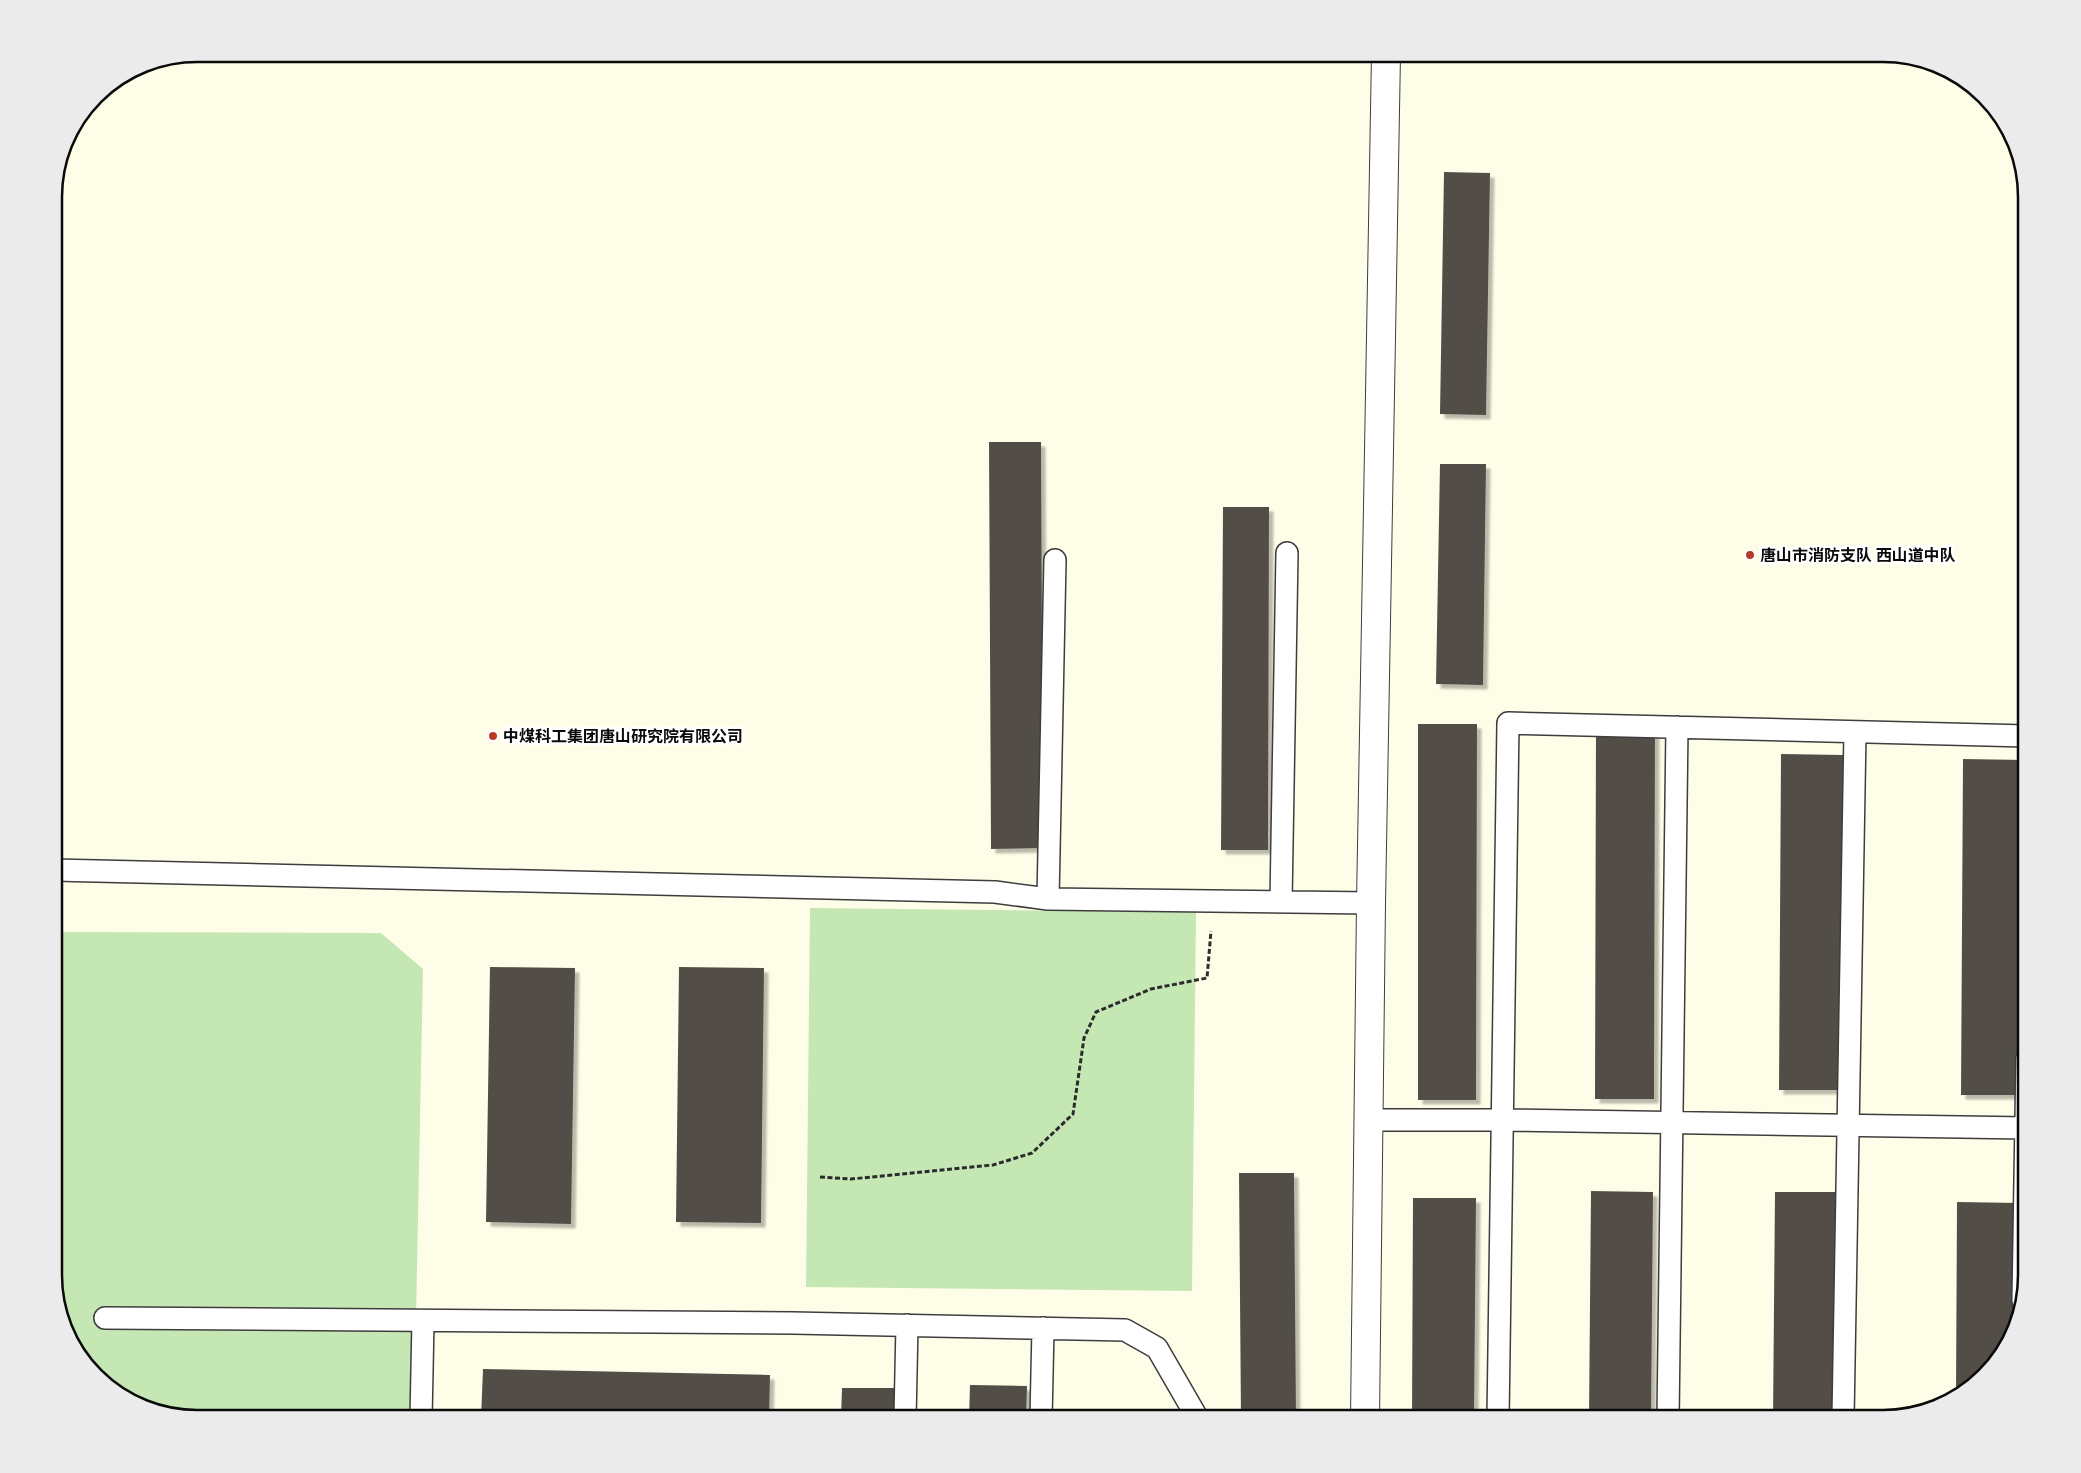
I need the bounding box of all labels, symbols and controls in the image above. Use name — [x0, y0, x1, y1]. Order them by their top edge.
place label: 唐山市消防支队 西山道中队 — [1760, 542, 1956, 566]
marker: 唐山市消防支队 西山道中队 — [1744, 549, 1756, 561]
place label: 中煤科工集团唐山研究院有限公司 — [503, 723, 743, 747]
marker: 中煤科工集团唐山研究院有限公司 — [487, 730, 499, 742]

